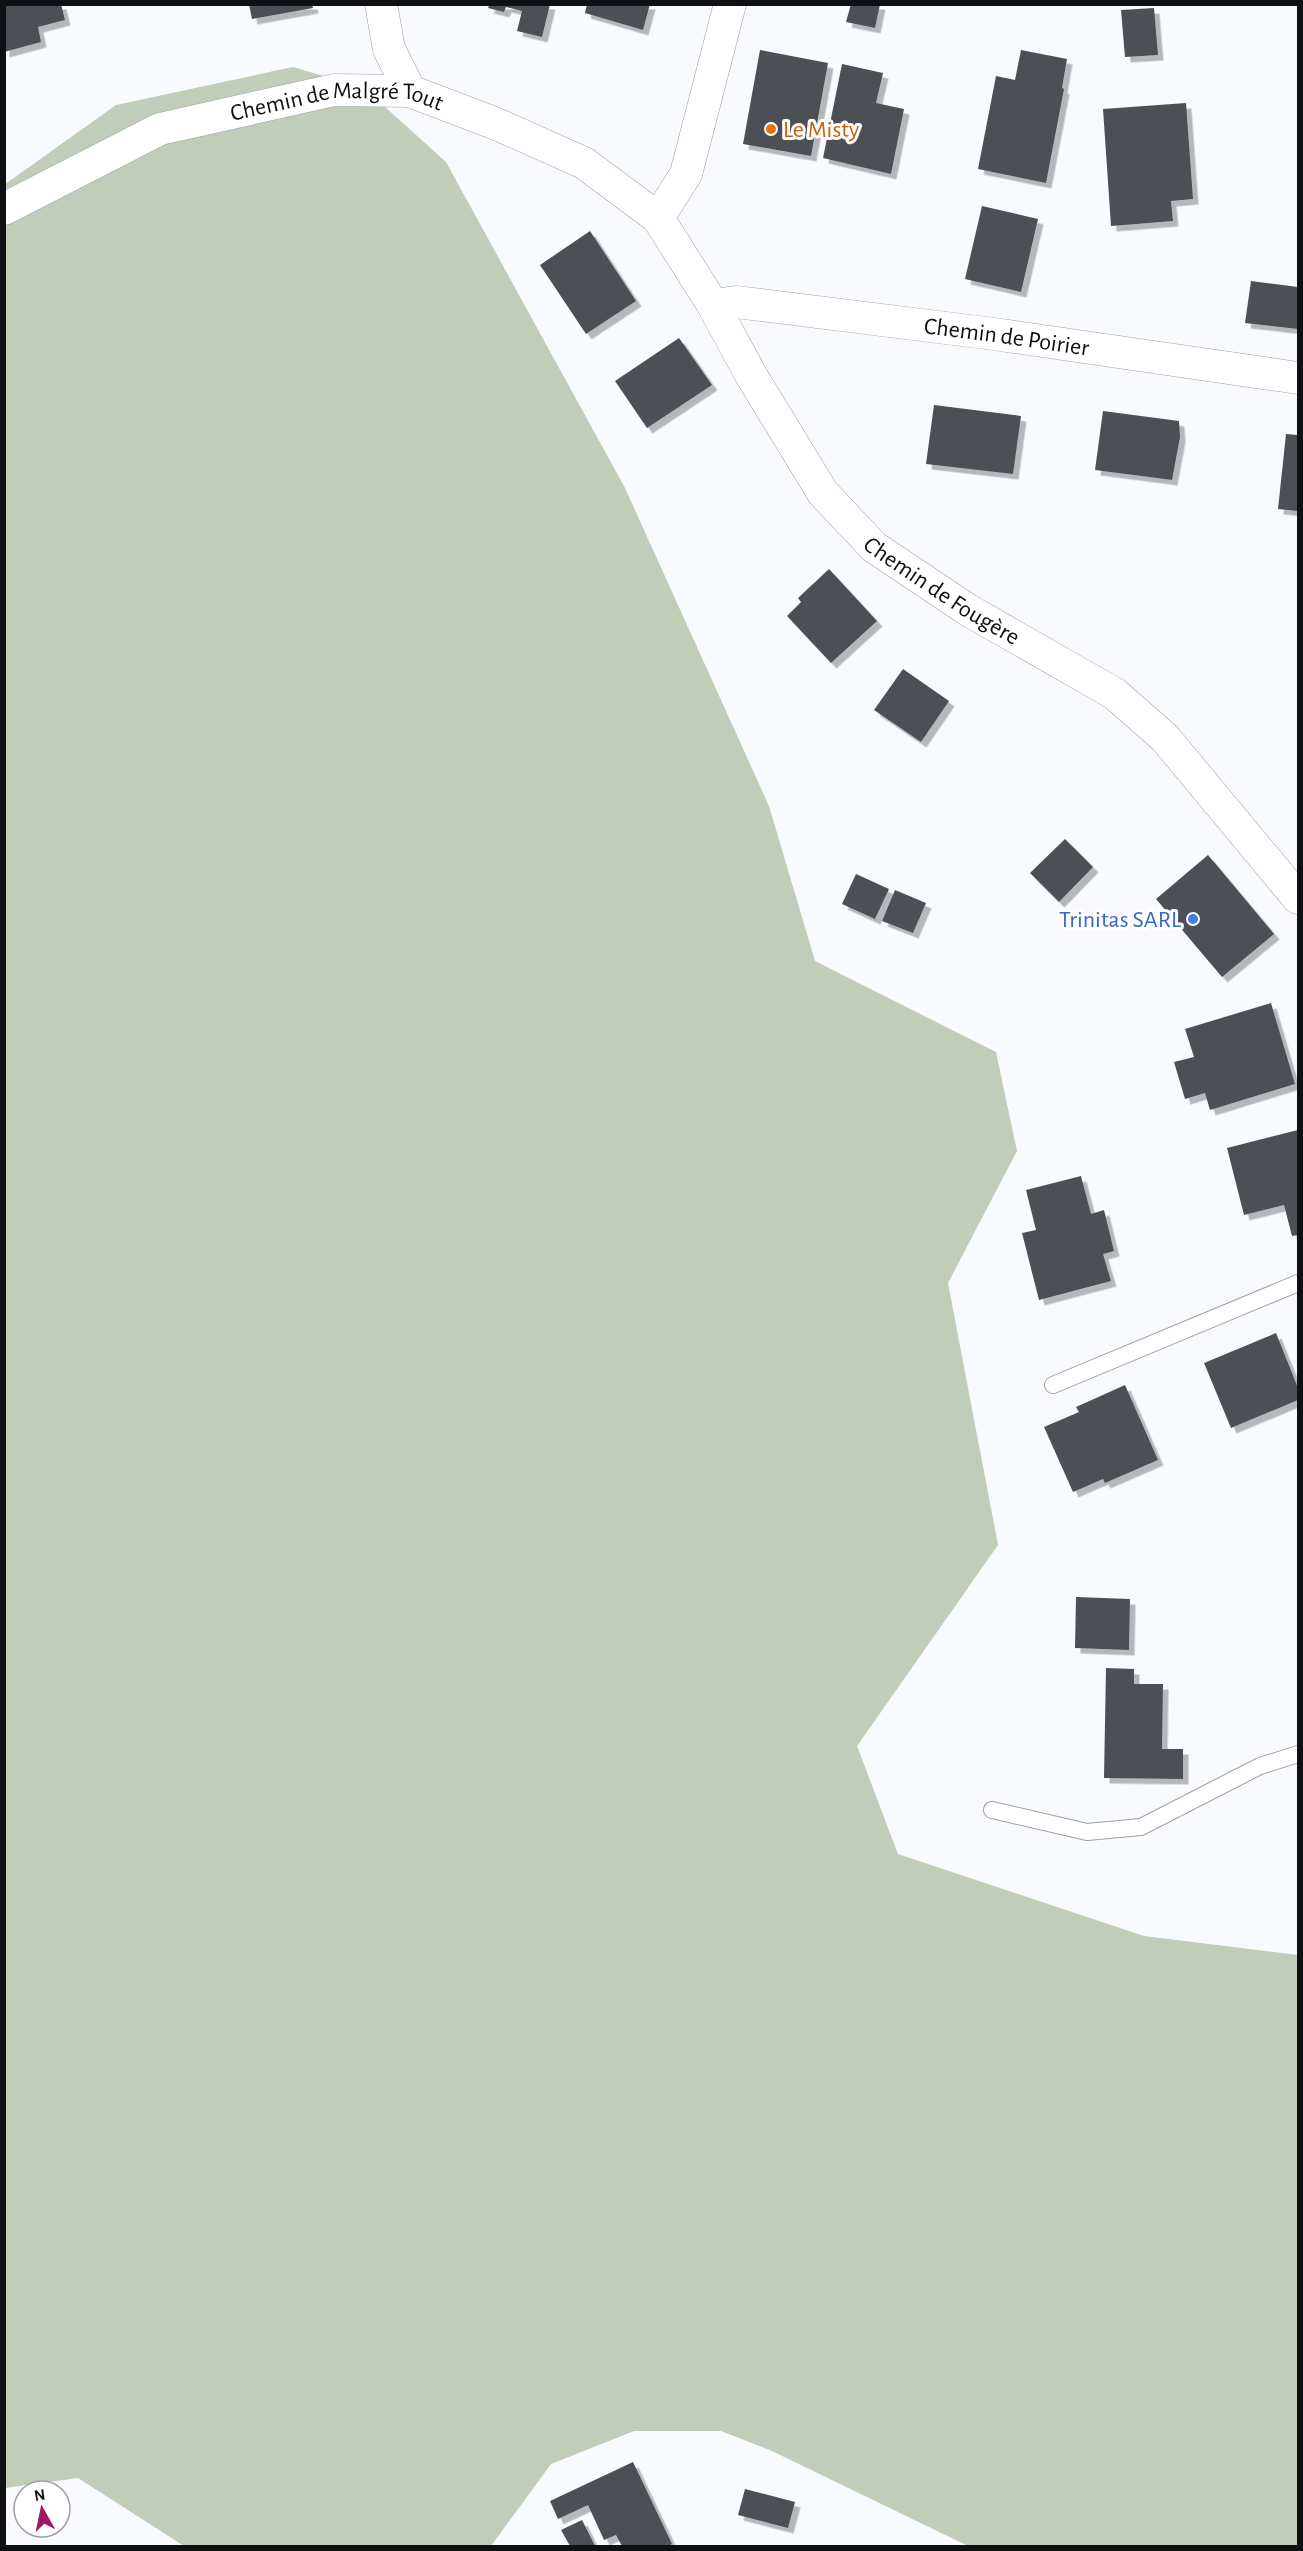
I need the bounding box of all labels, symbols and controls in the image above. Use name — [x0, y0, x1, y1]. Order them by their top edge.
street label: Chemin de Malgré Tout — [228, 79, 447, 126]
place label: Le Misty — [783, 118, 859, 142]
marker: Le Misty — [764, 122, 778, 136]
street label: Chemin de Poirier — [923, 314, 1091, 361]
street label: Chemin de Fougère — [858, 533, 1023, 650]
place label: Trinitas SARL — [1059, 908, 1181, 932]
marker: Trinitas SARL — [1186, 912, 1200, 926]
north arrow — [12, 2479, 72, 2539]
text: N — [33, 2486, 47, 2504]

